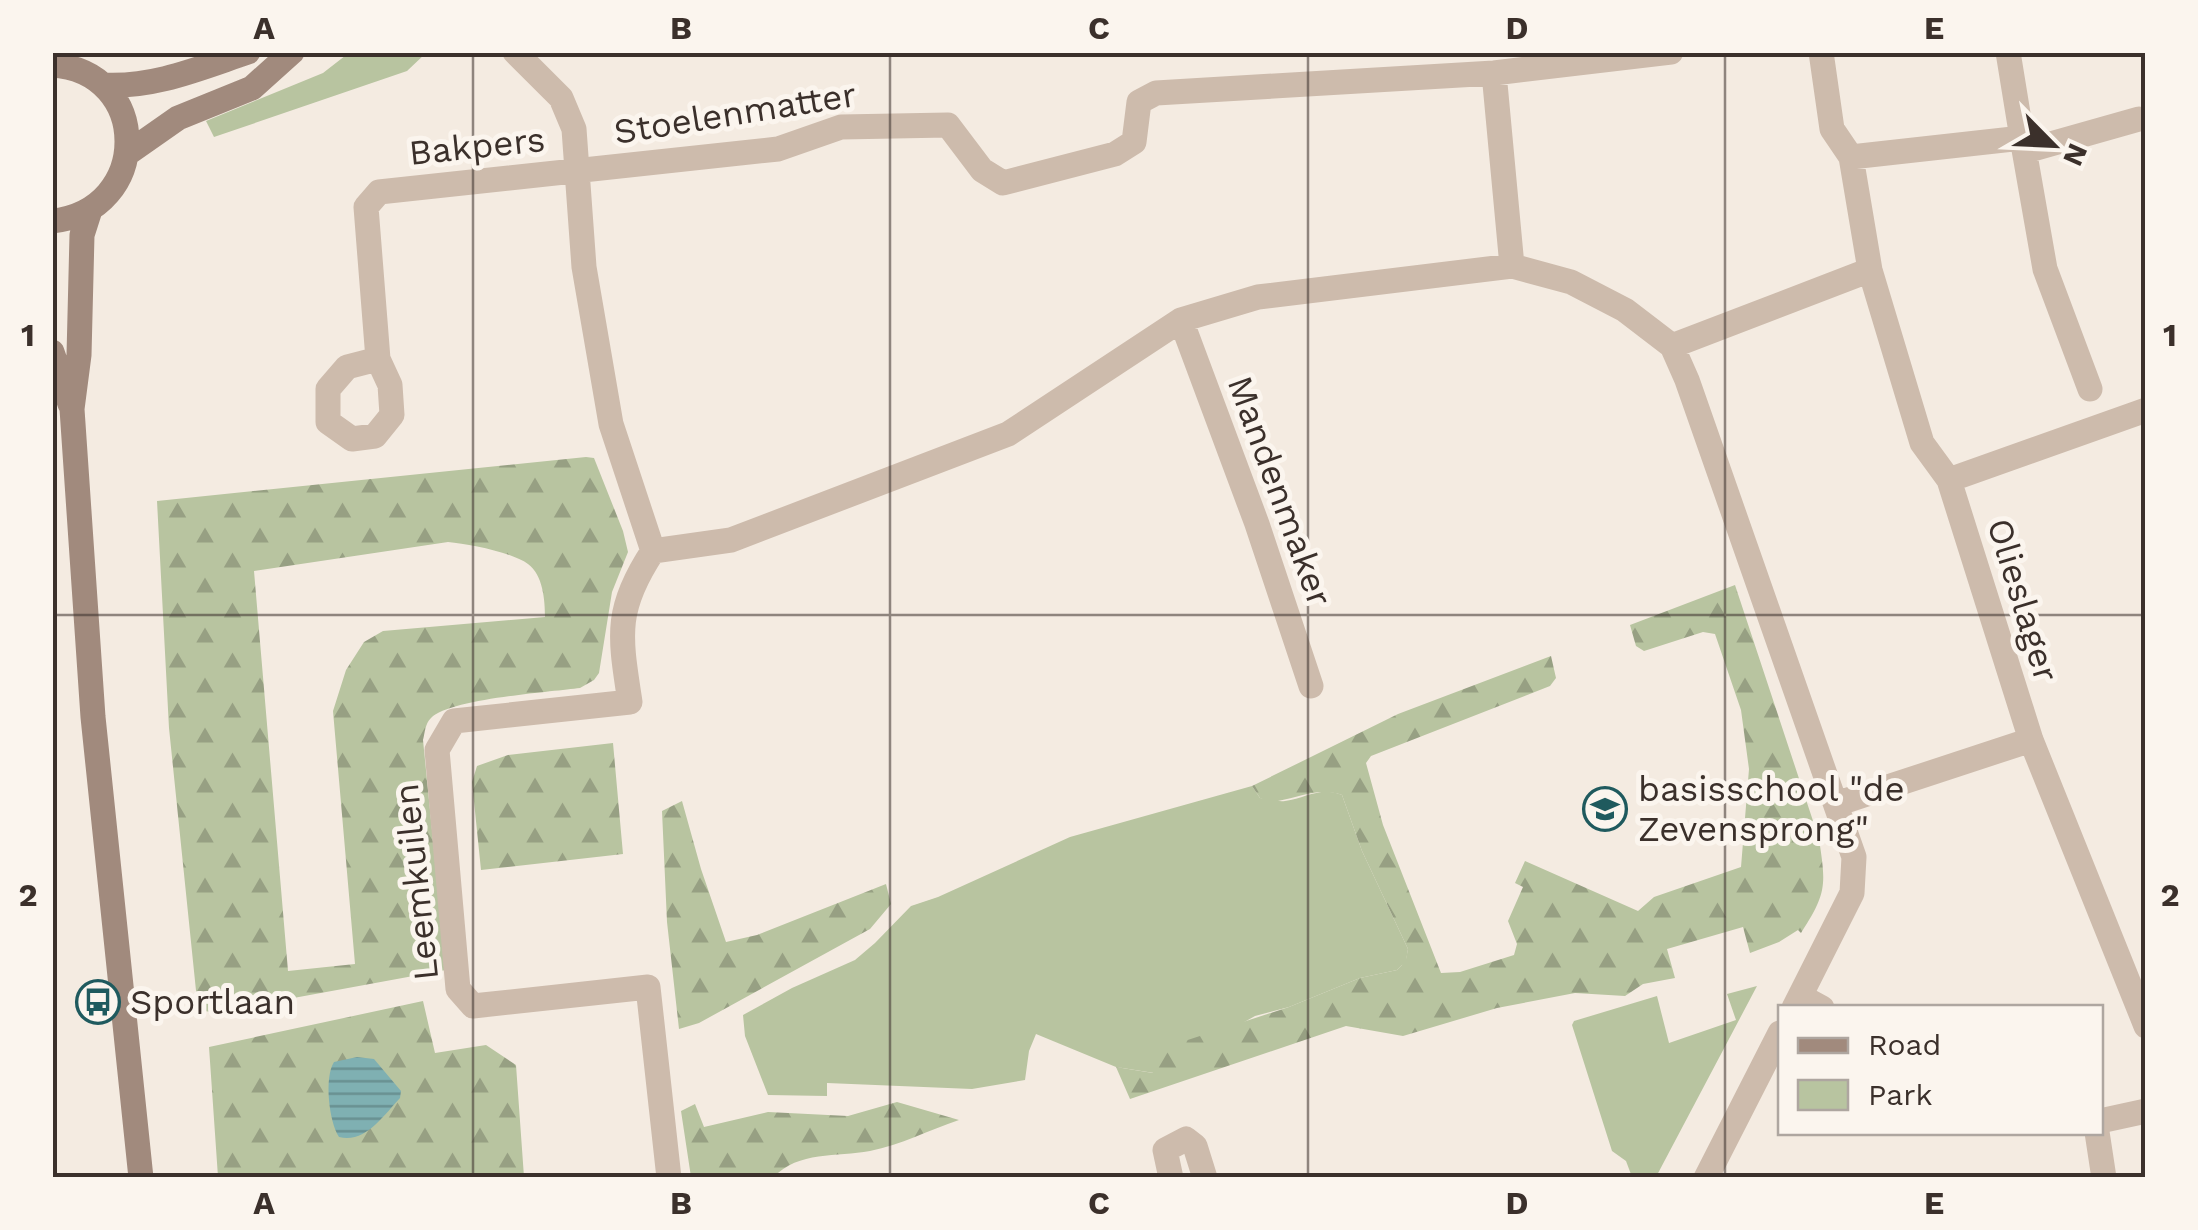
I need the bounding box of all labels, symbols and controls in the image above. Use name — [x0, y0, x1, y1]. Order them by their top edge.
text: A — [253, 9, 275, 47]
text: B — [670, 9, 692, 47]
text: C — [1088, 9, 1110, 47]
text: D — [1506, 9, 1528, 47]
text: E — [1924, 9, 1944, 47]
street label: Stoelenmatter — [611, 73, 859, 153]
north arrow — [2003, 95, 2103, 195]
street label: Bakpers — [407, 118, 547, 174]
text: N — [2056, 139, 2095, 171]
text: 1 — [21, 316, 35, 354]
text: 1 — [2163, 316, 2177, 354]
street label: Mandenmaker — [1219, 370, 1341, 612]
street label: Olieslager — [1978, 513, 2068, 687]
place label: basisschool "de Zevensprong" — [1638, 768, 1905, 850]
street label: Leemkuilen — [385, 782, 447, 982]
school or university icon: basisschool "de Zevensprong" — [1582, 786, 1628, 832]
text: 2 — [18, 876, 38, 914]
text: 2 — [2160, 876, 2180, 914]
bus stop icon: Sportlaan — [75, 979, 121, 1025]
place label: Sportlaan — [130, 981, 295, 1023]
legend — [1778, 1005, 2103, 1135]
text: Road — [1868, 1027, 1941, 1062]
text: Park — [1868, 1077, 1933, 1112]
text: A — [253, 1184, 275, 1222]
text: B — [670, 1184, 692, 1222]
text: C — [1088, 1184, 1110, 1222]
text: D — [1506, 1184, 1528, 1222]
text: E — [1924, 1184, 1944, 1222]

